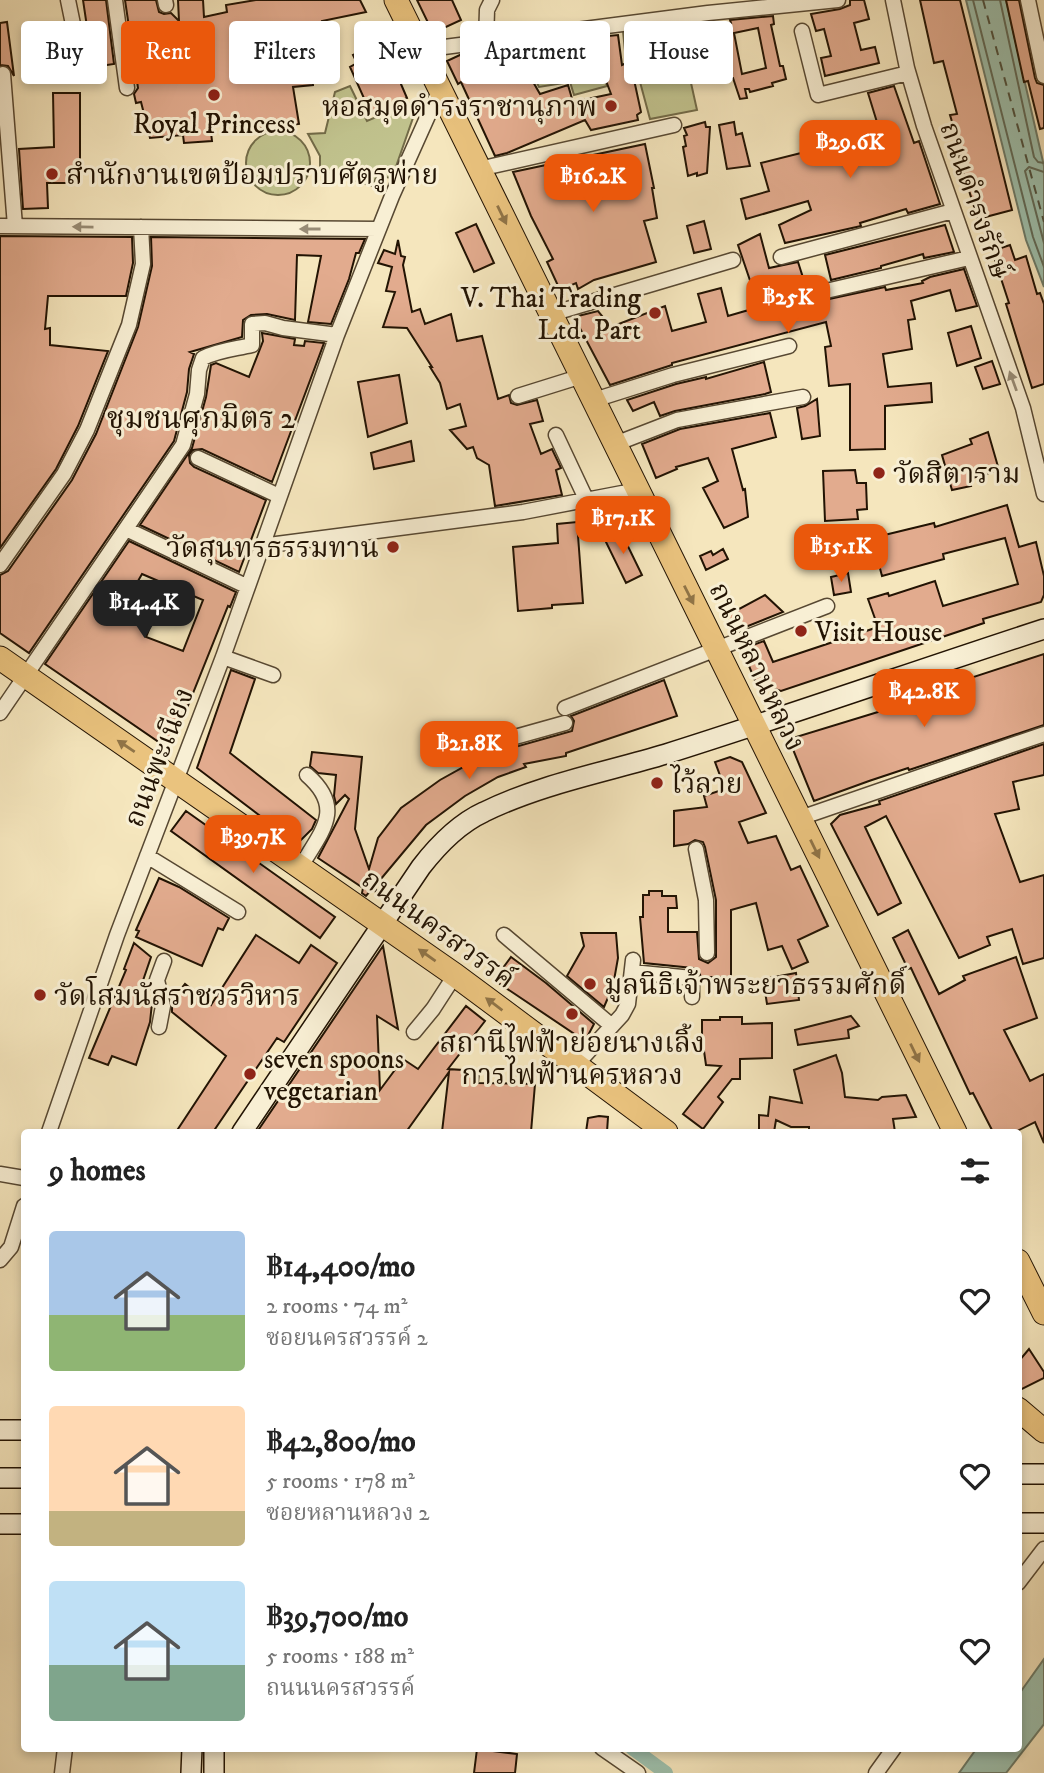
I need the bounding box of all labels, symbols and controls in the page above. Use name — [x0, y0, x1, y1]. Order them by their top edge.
chip: Buy — [21, 21, 107, 84]
chip: Rent — [121, 21, 215, 84]
chip: Filters — [229, 21, 340, 84]
chip: New — [354, 21, 446, 84]
chip: Apartment — [460, 21, 610, 84]
chip: House — [624, 21, 733, 84]
marker: Royal Princess — [206, 87, 222, 103]
place label: หอสมุดดำรงราชานุภาพ — [322, 90, 597, 125]
marker: หอสมุดดำรงราชานุภาพ — [603, 98, 619, 114]
place label: Royal Princess — [133, 107, 295, 142]
street label: ถนนดำรงรักษ์ — [931, 117, 1018, 284]
pin: ฿29.6K — [793, 120, 907, 180]
text: ฿29.6K — [815, 128, 885, 157]
pin: ฿16.2K — [536, 154, 650, 214]
place label: สำนักงานเขตป้อมปราบศัตรูพ่าย — [66, 158, 438, 193]
text: ฿16.2K — [560, 162, 626, 191]
marker: สำนักงานเขตป้อมปราบศัตรูพ่าย — [44, 166, 60, 182]
one-way arrow — [497, 205, 508, 225]
one-way arrow — [71, 221, 93, 232]
one-way arrow — [299, 223, 321, 235]
pin: ฿25K — [747, 276, 829, 335]
place label: V. Thai Trading Ltd. Part — [460, 281, 641, 348]
text: ฿25K — [762, 283, 814, 312]
marker: V. Thai Trading Ltd. Part — [647, 305, 663, 321]
one-way arrow — [1007, 370, 1018, 391]
district label: ชุมชนศุภมิตร 2 — [107, 401, 295, 438]
place label: วัดสิตาราม — [893, 457, 1020, 492]
marker: วัดสิตาราม — [871, 465, 887, 481]
pin: ฿17.1K — [566, 496, 680, 556]
text: ฿17.1K — [591, 504, 655, 533]
pin: ฿15.1K — [784, 524, 898, 584]
place label: วัดสุนทรธรรมทาน — [166, 531, 379, 566]
text: ฿15.1K — [810, 532, 872, 561]
marker: วัดสุนทรธรรมทาน — [385, 539, 401, 555]
street label: ถนนหลานหลวง — [701, 577, 813, 757]
pin: ฿14.4K — [87, 580, 201, 640]
one-way arrow — [684, 585, 695, 605]
text: ฿14.4K — [109, 588, 179, 617]
place label: Visit House — [814, 615, 942, 650]
marker: Visit House — [793, 623, 809, 639]
pin: ฿42.8K — [867, 670, 981, 729]
text: ฿42.8K — [889, 677, 959, 706]
street label: ถนนพะเนียง — [117, 683, 202, 832]
pin: ฿21.8K — [412, 722, 526, 781]
text: ฿21.8K — [436, 729, 502, 758]
one-way arrow — [117, 739, 135, 753]
place label: ไว้ลาย — [669, 764, 742, 802]
marker: ไว้ลาย — [649, 775, 665, 791]
pin: ฿39.7K — [196, 816, 310, 875]
text: ฿39.7K — [220, 823, 286, 852]
one-way arrow — [809, 839, 820, 859]
street label: ถนนนครสวรรค์ — [354, 862, 522, 997]
one-way arrow — [418, 948, 436, 962]
place label: มูลนิธิเจ้าพระยาธรรมศักดิ์ — [604, 965, 908, 1003]
place label: วัดโสมนัสราชวรวิหาร — [54, 976, 300, 1014]
marker: มูลนิธิเจ้าพระยาธรรมศักดิ์ — [582, 976, 598, 992]
marker: วัดโสมนัสราชวรวิหาร — [32, 987, 48, 1003]
one-way arrow — [485, 996, 503, 1011]
marker: สถานีไฟฟ้าย่อยนางเลิ้ง การไฟฟ้านครหลวง — [564, 1006, 580, 1022]
place label: สถานีไฟฟ้าย่อยนางเลิ้ง การไฟฟ้านครหลวง — [439, 1023, 705, 1093]
place label: seven spoons vegetarian — [263, 1042, 404, 1109]
one-way arrow — [910, 1043, 921, 1063]
marker: seven spoons vegetarian — [242, 1066, 258, 1082]
icon: filters — [956, 1152, 994, 1190]
text: 9 homes — [49, 1153, 146, 1190]
text: ฿14,400/mo — [266, 1249, 415, 1286]
icon: home — [105, 1259, 189, 1343]
icon: heart — [956, 1282, 994, 1320]
text: 2 rooms · 74 m² — [266, 1292, 407, 1321]
text: ซอยนครสวรรค์ 2 — [266, 1324, 428, 1353]
text: ฿42,800/mo — [266, 1424, 416, 1461]
icon: home — [105, 1434, 189, 1518]
icon: heart — [956, 1457, 994, 1495]
text: 5 rooms · 178 m² — [266, 1467, 415, 1496]
text: ซอยหลานหลวง 2 — [266, 1499, 430, 1528]
text: ฿39,700/mo — [266, 1599, 408, 1636]
icon: home — [105, 1609, 189, 1693]
icon: heart — [956, 1632, 994, 1670]
text: 5 rooms · 188 m² — [266, 1642, 414, 1671]
text: ถนนนครสวรรค์ — [266, 1674, 415, 1703]

